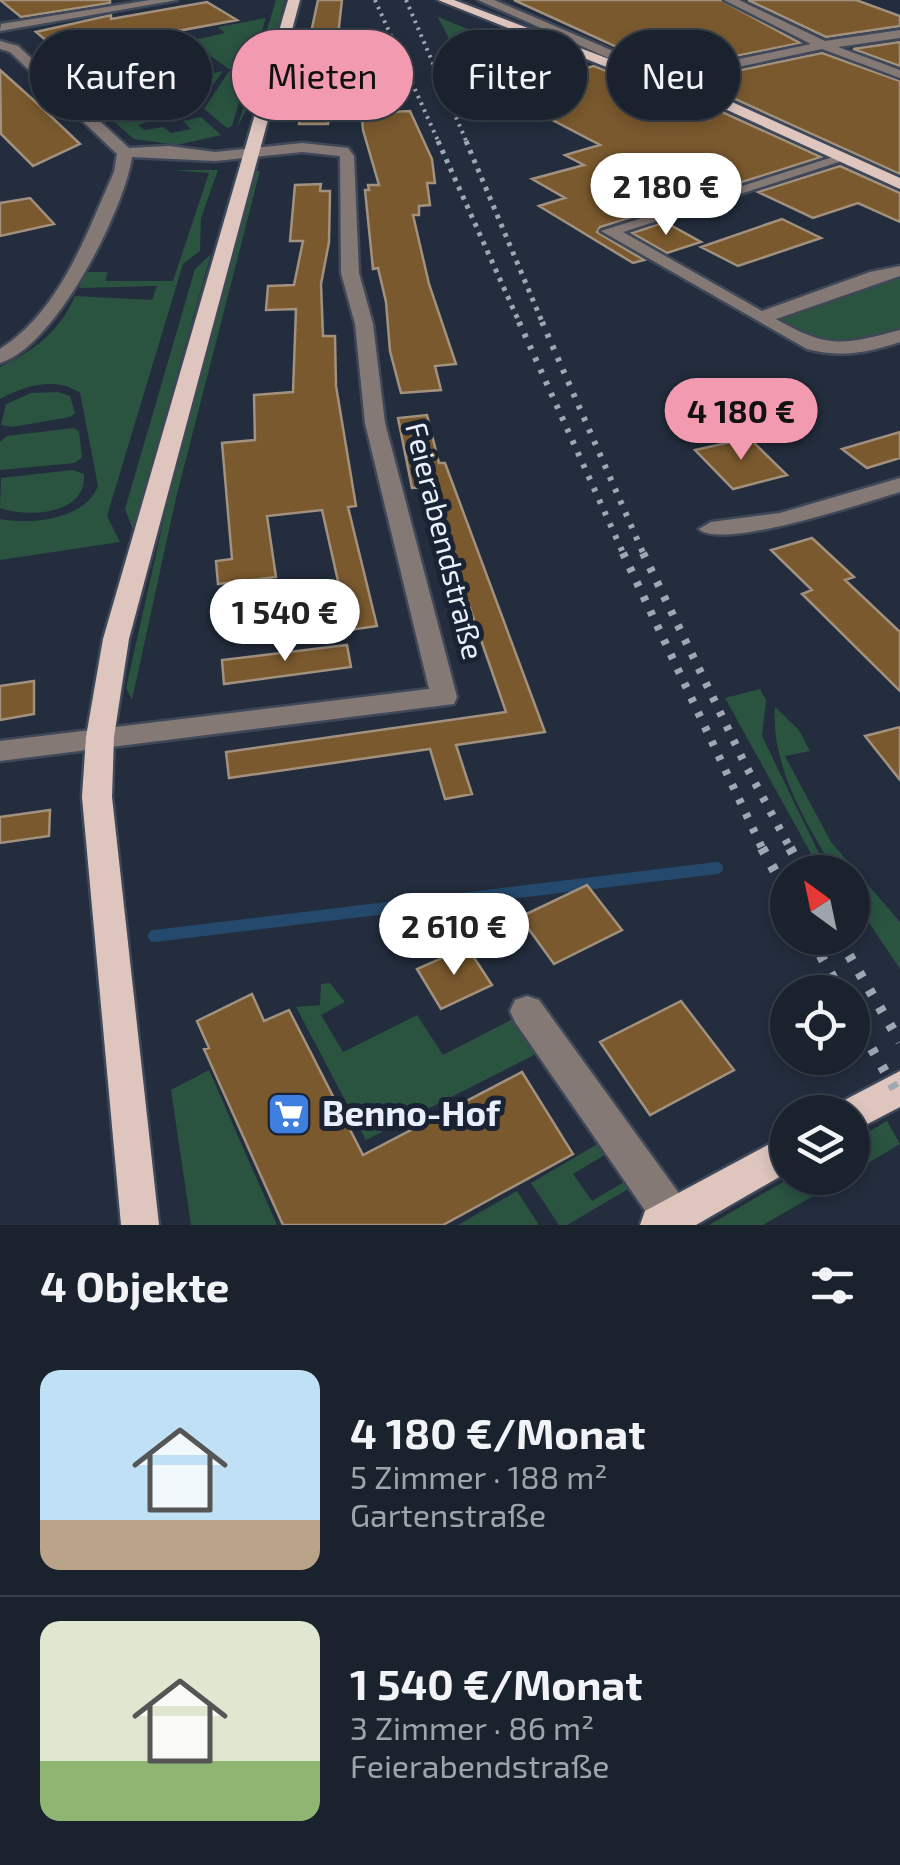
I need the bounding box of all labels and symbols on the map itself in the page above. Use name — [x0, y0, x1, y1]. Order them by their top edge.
pin: 2 180 € — [574, 153, 758, 238]
pin: 4 180 € — [649, 378, 833, 463]
street label: Feierabendstraße — [399, 418, 493, 663]
pin: 1 540 € — [193, 579, 377, 664]
north arrow — [770, 855, 870, 955]
pin: 2 610 € — [362, 893, 546, 978]
supermarket icon: Benno-Hof — [266, 1091, 312, 1137]
place label: Benno-Hof — [322, 1091, 501, 1133]

